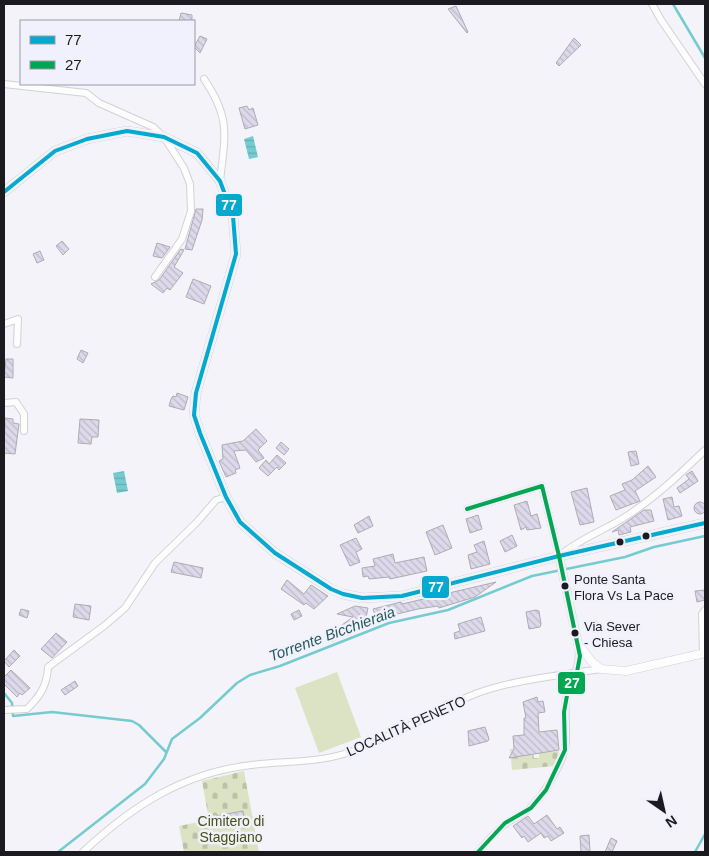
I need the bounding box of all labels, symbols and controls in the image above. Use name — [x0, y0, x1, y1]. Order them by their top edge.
legend — [20, 20, 195, 85]
text: 77 — [65, 31, 82, 48]
text: 27 — [65, 56, 82, 73]
line badge: 77 — [215, 193, 243, 217]
text: 77 — [221, 197, 237, 213]
unlabelled marker — [641, 531, 651, 541]
unlabelled marker — [615, 537, 625, 547]
place label: Ponte Santa Flora Vs La Pace — [574, 572, 674, 603]
line badge: 77 — [421, 575, 450, 599]
text: 77 — [428, 579, 444, 595]
marker: Ponte Santa Flora Vs La Pace — [560, 581, 570, 591]
water label: Torrente Bicchieraia — [266, 603, 397, 664]
place label: Via Sever - Chiesa — [584, 619, 641, 650]
marker: Via Sever - Chiesa — [570, 628, 580, 638]
line badge: 27 — [557, 671, 586, 695]
text: 27 — [564, 675, 580, 691]
street label: LOCALITÀ PENETO — [344, 692, 468, 760]
north arrow — [639, 786, 689, 836]
text: N — [663, 812, 680, 831]
park label: Cimitero di Staggiano — [198, 813, 264, 845]

